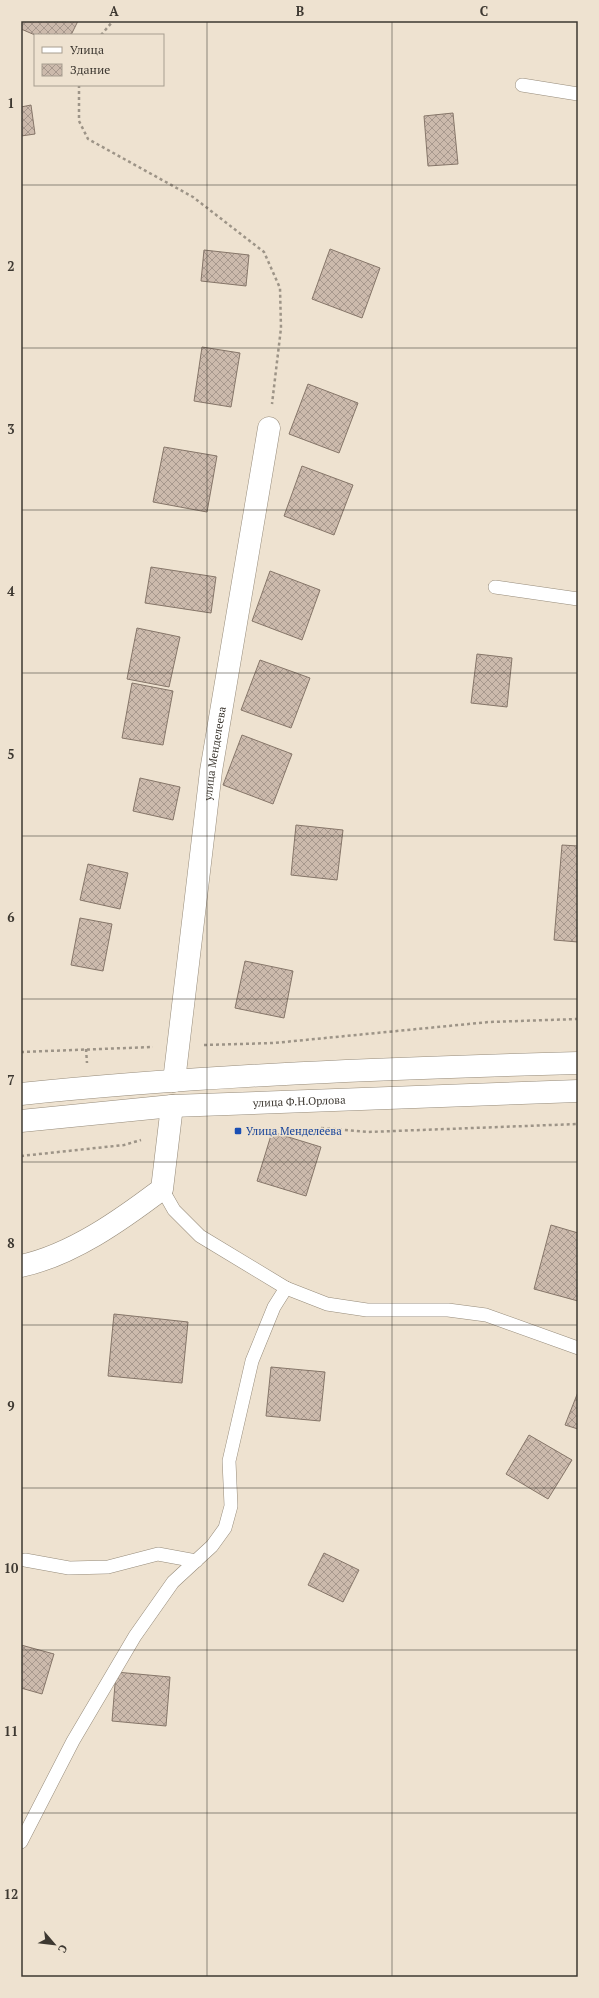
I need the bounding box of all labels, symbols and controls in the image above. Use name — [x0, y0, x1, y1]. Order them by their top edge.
text: A — [109, 2, 119, 20]
text: B — [296, 2, 304, 20]
text: C — [480, 2, 488, 20]
legend — [34, 34, 164, 86]
text: Улица — [70, 42, 104, 57]
text: Здание — [70, 62, 110, 77]
text: 1 — [7, 94, 15, 112]
text: 2 — [7, 257, 15, 275]
text: 3 — [7, 420, 15, 438]
text: 4 — [7, 582, 15, 600]
street label: улица Менделеева — [200, 705, 229, 802]
text: 5 — [7, 745, 15, 763]
text: 6 — [7, 908, 15, 926]
text: 7 — [7, 1071, 15, 1089]
street label: улица Ф.Н.Орлова — [251, 1093, 346, 1110]
place label: Улица Менделеева — [246, 1124, 342, 1138]
marker: Улица Менделеева — [233, 1126, 243, 1136]
text: 8 — [7, 1234, 15, 1252]
text: 9 — [7, 1397, 15, 1415]
text: 10 — [4, 1559, 19, 1577]
text: 11 — [4, 1722, 18, 1740]
text: 12 — [4, 1885, 18, 1903]
north arrow — [34, 1924, 74, 1964]
text: С — [55, 1942, 71, 1955]

